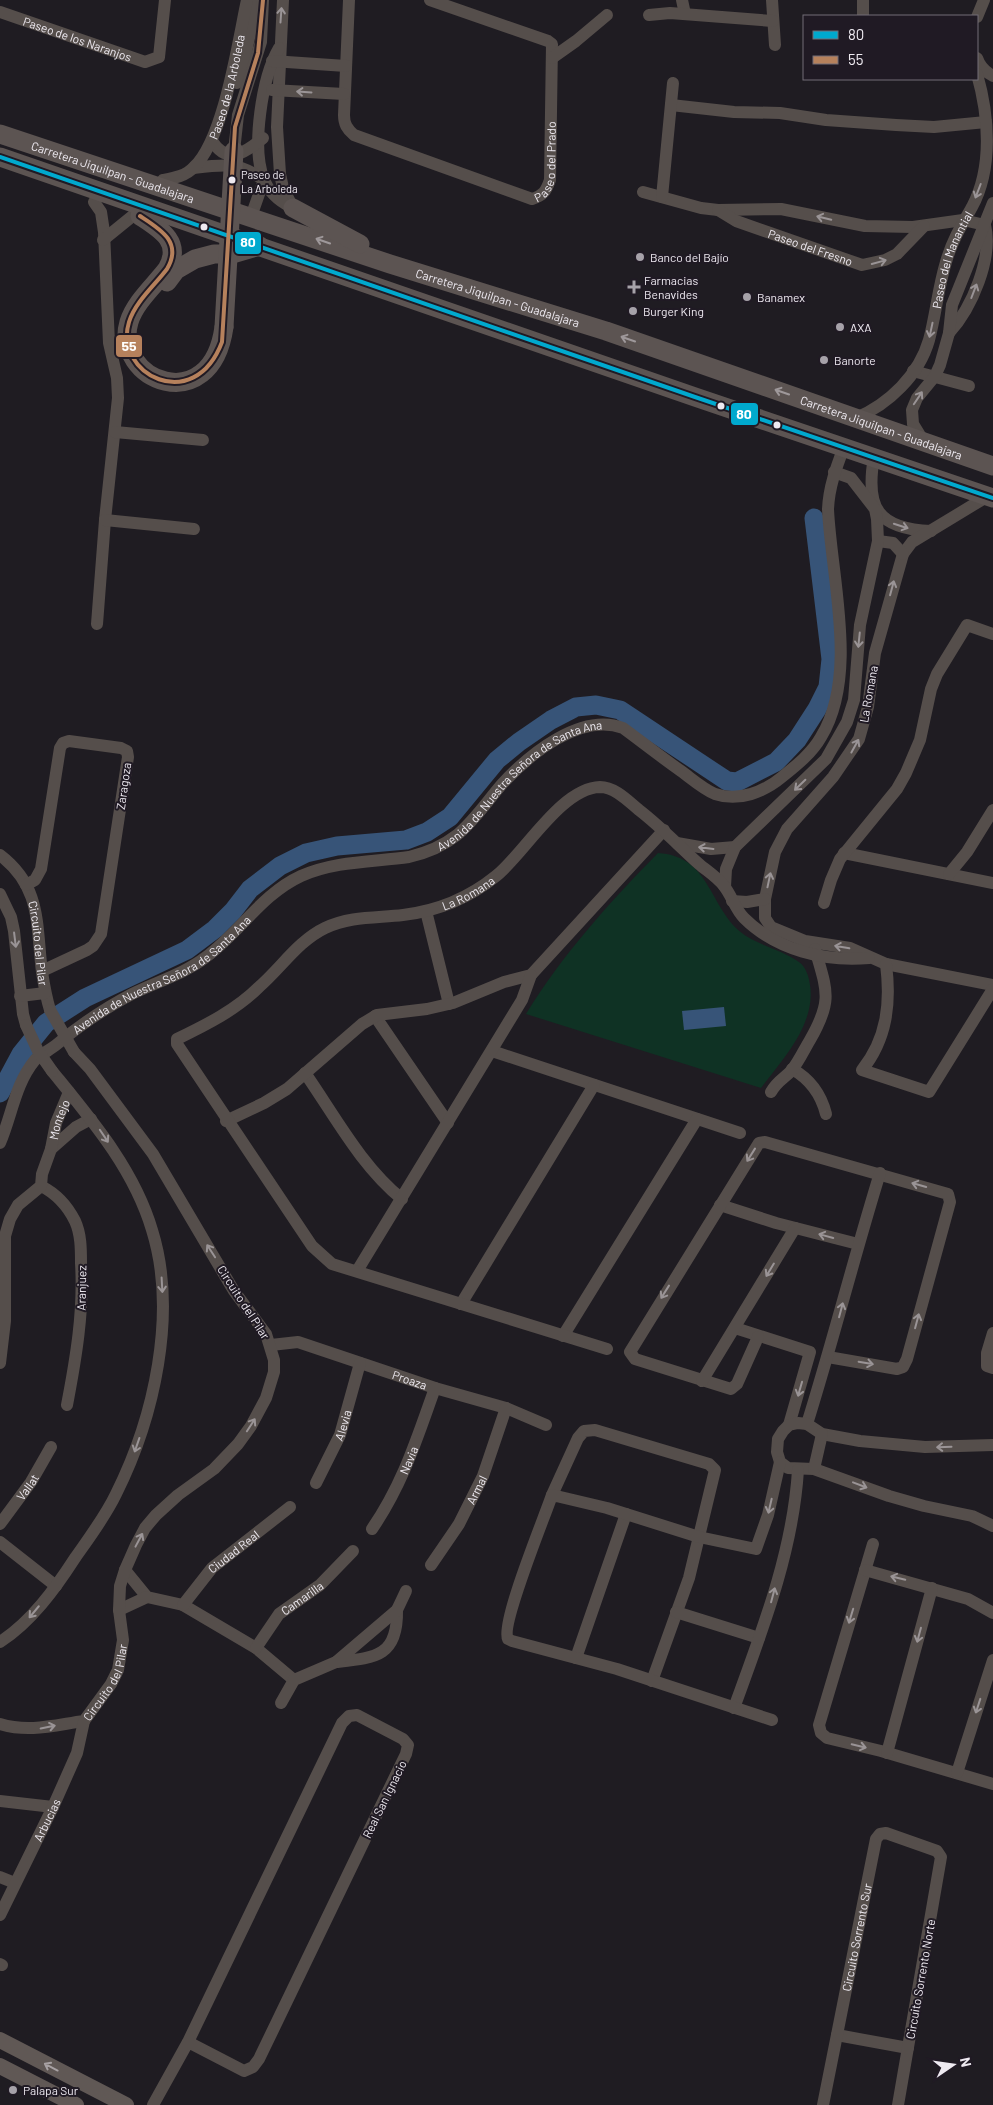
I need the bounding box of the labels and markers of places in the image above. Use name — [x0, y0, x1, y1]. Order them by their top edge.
place label: Paseo de La Arboleda — [241, 168, 298, 195]
marker: Paseo de La Arboleda — [227, 175, 237, 185]
unlabelled marker — [199, 222, 209, 232]
place label: Banco del Bajío — [650, 250, 729, 264]
marker: Banco del Bajío — [634, 251, 646, 263]
place label: Farmacias Benavides — [644, 273, 698, 301]
marker: Farmacias Benavides — [628, 281, 640, 293]
place label: Banamex — [757, 290, 805, 304]
marker: Banamex — [741, 291, 753, 303]
place label: Burger King — [643, 304, 704, 318]
marker: Burger King — [627, 305, 639, 317]
place label: AXA — [850, 320, 872, 334]
marker: AXA — [834, 321, 846, 333]
place label: Banorte — [834, 353, 876, 367]
marker: Banorte — [818, 354, 830, 366]
unlabelled marker — [716, 401, 726, 411]
unlabelled marker — [772, 420, 782, 430]
place label: Palapa Sur — [23, 2083, 79, 2097]
marker: Palapa Sur — [7, 2084, 19, 2096]

